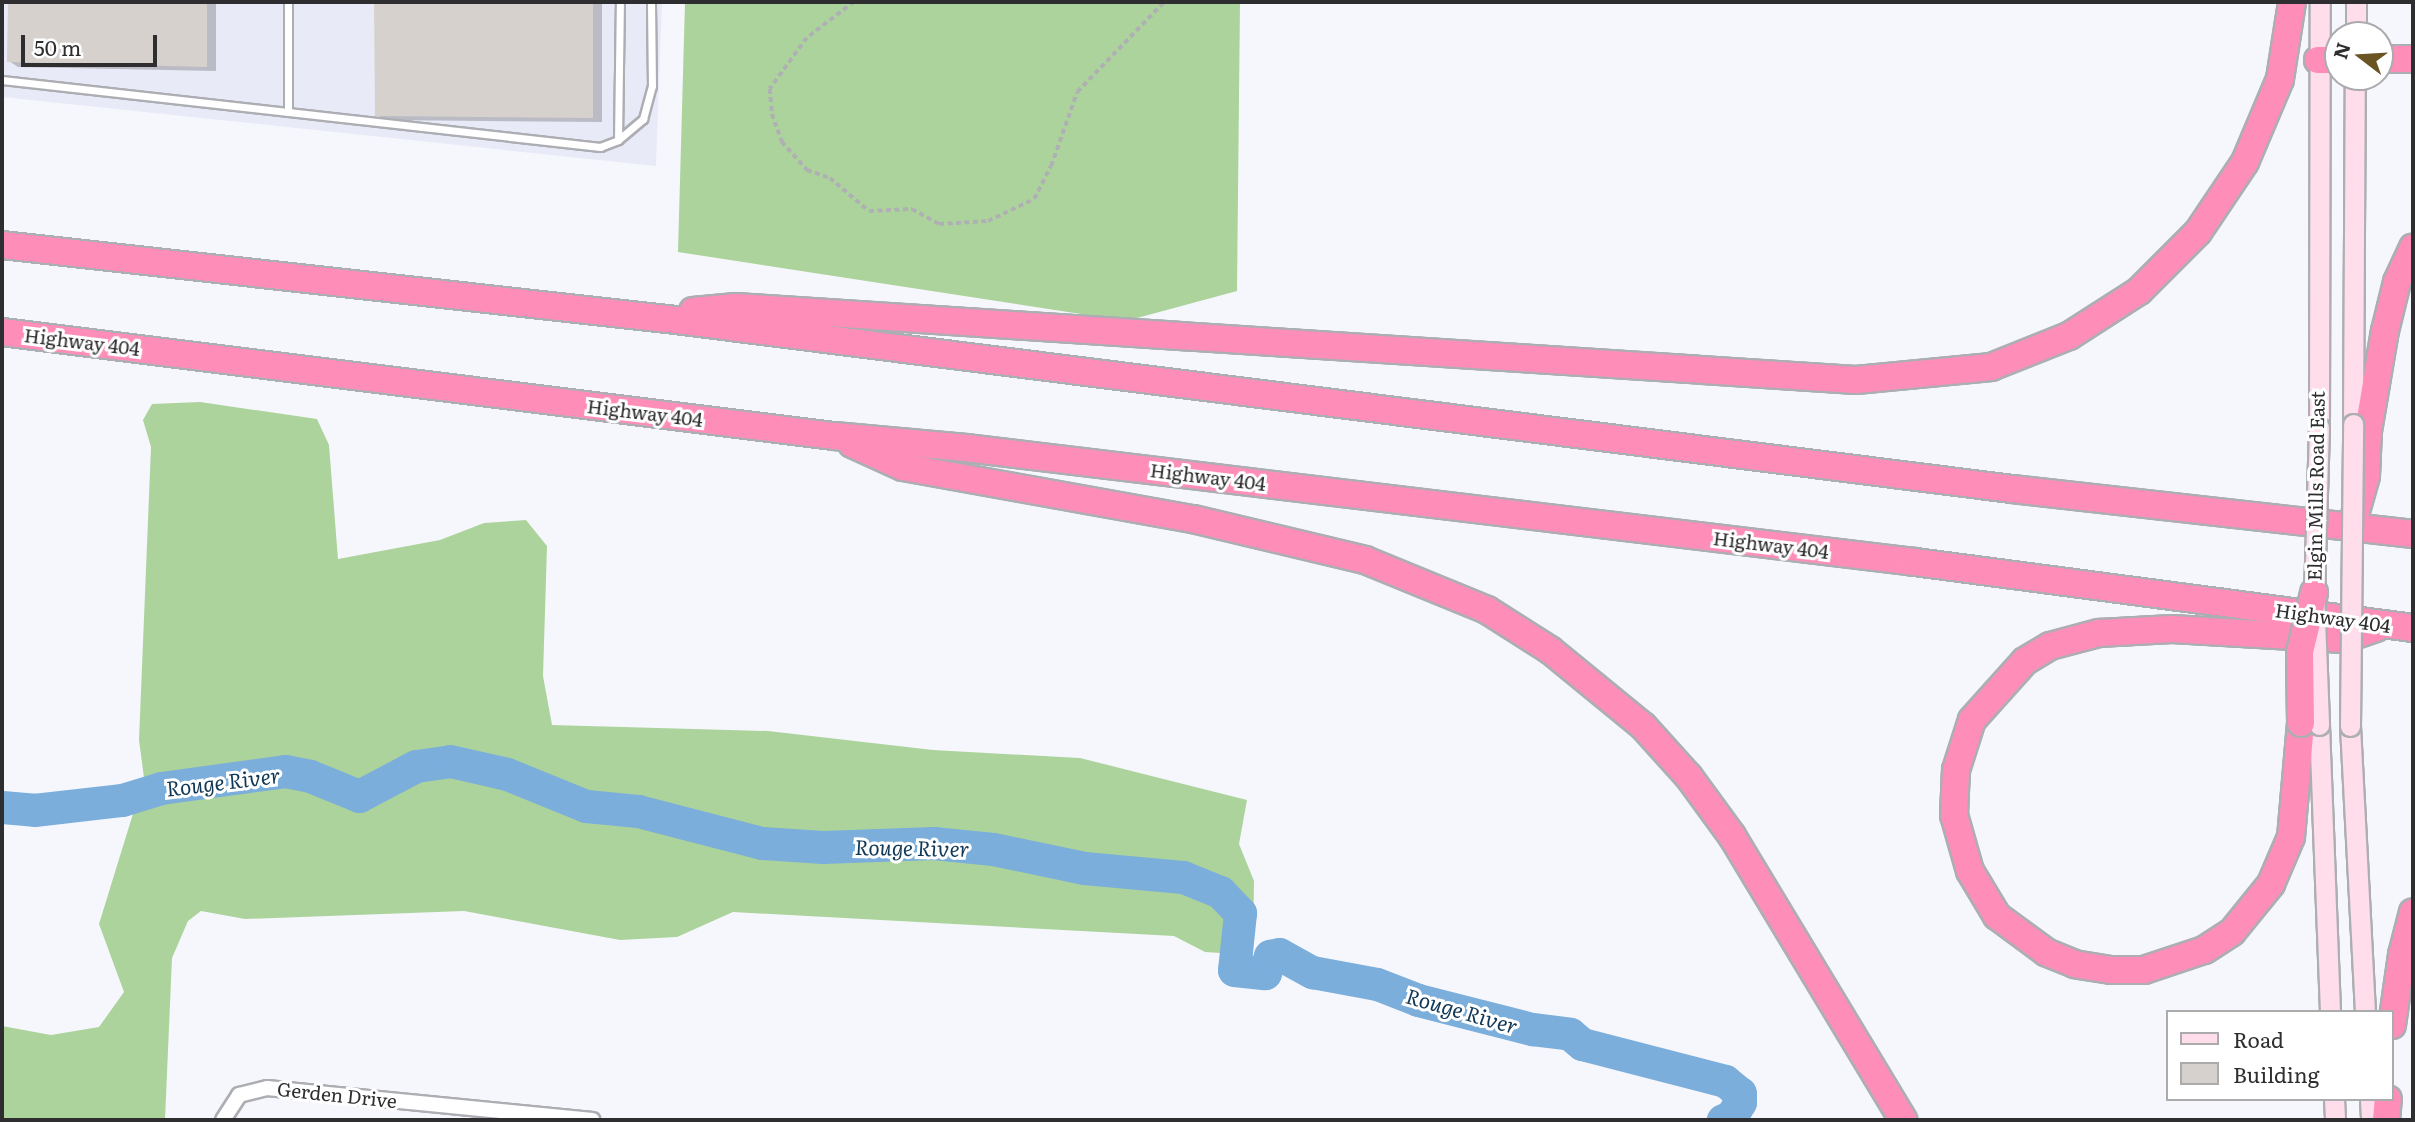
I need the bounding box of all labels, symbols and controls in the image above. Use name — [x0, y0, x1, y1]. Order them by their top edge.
scale bar — [24, 21, 161, 65]
north arrow — [2324, 21, 2394, 91]
text: 50 m — [34, 31, 81, 62]
text: N — [2325, 39, 2357, 62]
street label: Highway 404 — [23, 324, 141, 360]
street label: Elgin Mills Road East — [2303, 391, 2329, 581]
street label: Highway 404 — [586, 395, 704, 431]
street label: Highway 404 — [1149, 459, 1267, 495]
street label: Highway 404 — [1712, 527, 1830, 563]
street label: Highway 404 — [2274, 599, 2392, 637]
water label: Rouge River — [164, 761, 282, 801]
water label: Rouge River — [854, 833, 970, 861]
water label: Rouge River — [1403, 982, 1521, 1038]
legend — [2166, 1010, 2394, 1101]
text: Road — [2233, 1023, 2284, 1054]
text: Building — [2233, 1058, 2319, 1089]
street label: Gerden Drive — [276, 1077, 398, 1113]

